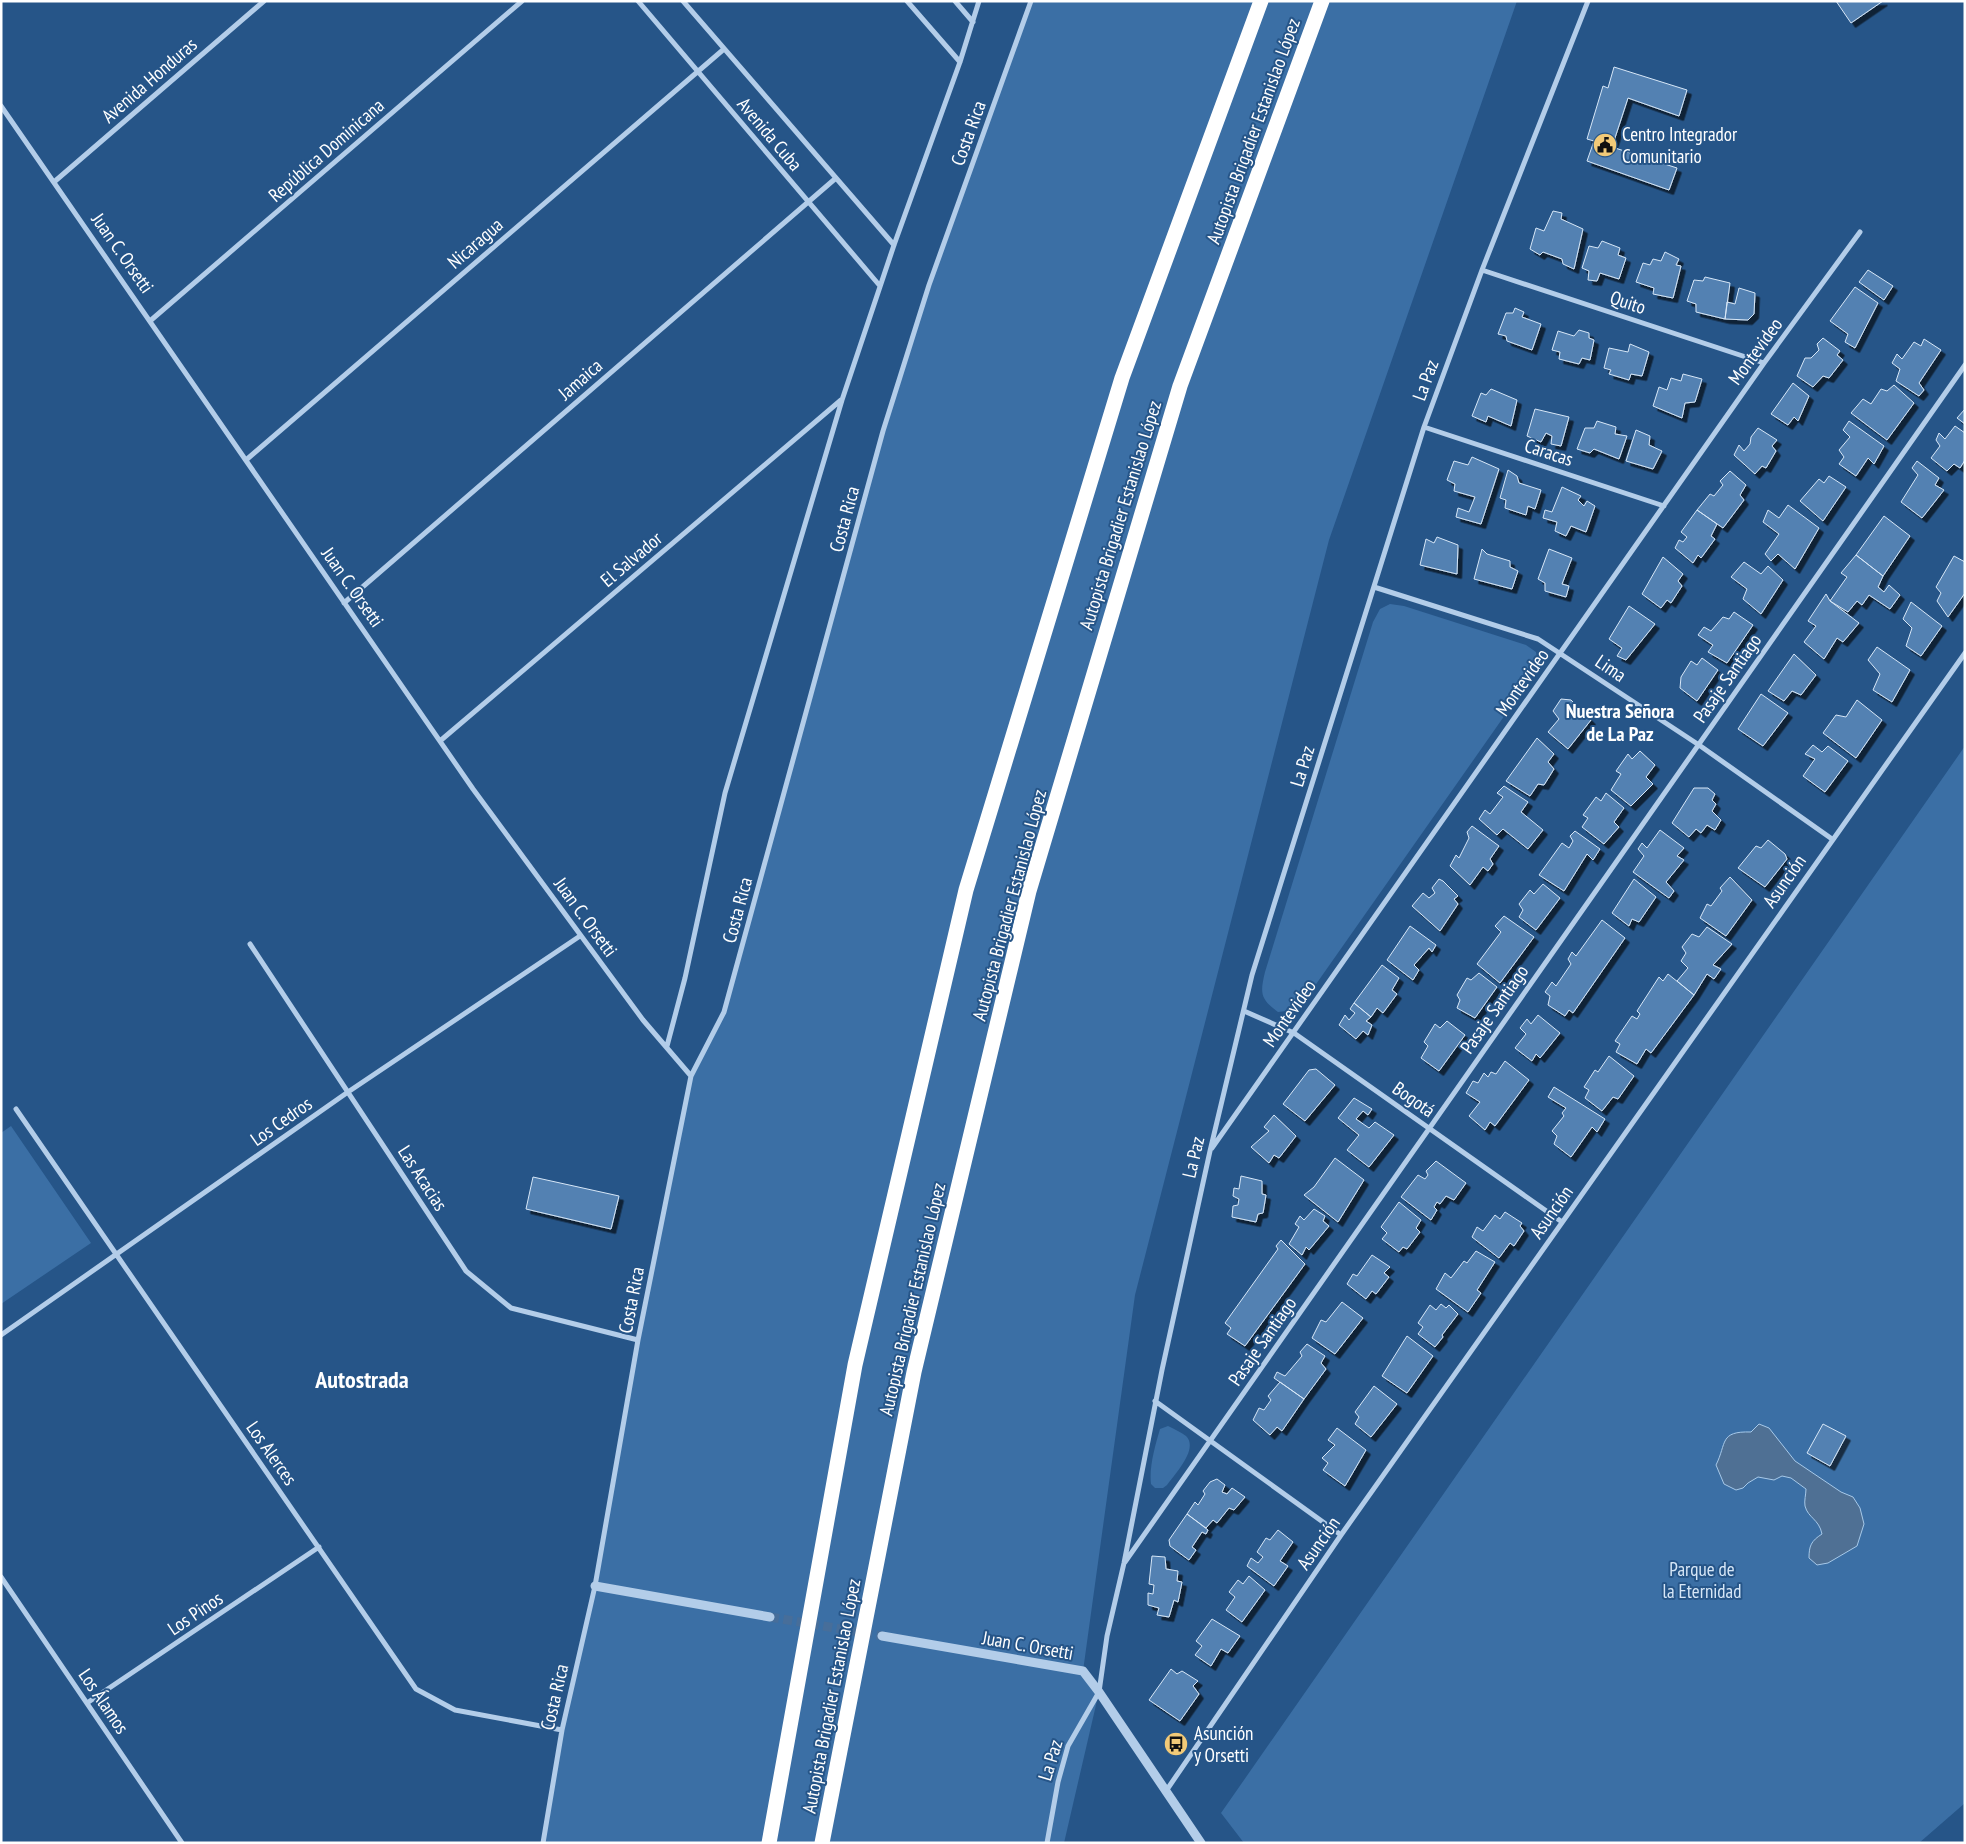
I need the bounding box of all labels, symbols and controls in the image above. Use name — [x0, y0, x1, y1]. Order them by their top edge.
street label: Autopista Brigadier Estanislao López — [1201, 15, 1305, 247]
street label: Avenida Honduras — [96, 32, 202, 128]
street label: Avenida Cuba — [732, 92, 808, 176]
street label: República Dominicana — [263, 93, 389, 207]
street label: Costa Rica — [945, 97, 991, 169]
place label: Centro Integrador Comunitario — [1622, 122, 1738, 168]
public building icon: Centro Integrador Comunitario — [1592, 132, 1618, 158]
street label: Juan C. Orsetti — [86, 208, 159, 298]
street label: Nicaragua — [442, 212, 508, 274]
street label: Quito — [1607, 285, 1649, 319]
street label: Montevideo — [1723, 313, 1787, 389]
street label: Jamaica — [552, 353, 607, 405]
street label: La Paz — [1407, 356, 1443, 404]
street label: Autopista Brigadier Estanislao López — [1074, 397, 1166, 632]
street label: Caracas — [1522, 433, 1576, 471]
street label: Costa Rica — [824, 483, 864, 555]
street label: El Salvador — [595, 526, 667, 592]
street label: Juan C. Orsetti — [316, 542, 389, 632]
street label: Pasaje Santiago — [1688, 629, 1766, 727]
street label: Montevideo — [1490, 644, 1554, 720]
street label: Lima — [1591, 649, 1631, 687]
district label: Nuestra Señora de La Paz — [1566, 698, 1674, 747]
street label: La Paz — [1284, 742, 1320, 789]
street label: Autopista Brigadier Estanislao López — [967, 787, 1051, 1023]
street label: Asunción — [1757, 850, 1811, 912]
street label: Juan C. Orsetti — [549, 872, 623, 961]
street label: Costa Rica — [717, 874, 757, 946]
street label: Pasaje Santiago — [1455, 960, 1533, 1058]
street label: Montevideo — [1257, 975, 1321, 1051]
street label: Bogotá — [1388, 1076, 1440, 1122]
street label: Los Cedros — [246, 1091, 316, 1151]
street label: La Paz — [1177, 1134, 1209, 1180]
street label: Las Acacias — [393, 1141, 453, 1215]
street label: Autopista Brigadier Estanislao López — [874, 1180, 951, 1418]
street label: Asunción — [1524, 1181, 1578, 1243]
street label: Costa Rica — [613, 1265, 649, 1335]
street label: Pasaje Santiago — [1223, 1292, 1301, 1390]
district label: Autostrada — [314, 1364, 409, 1395]
street label: Los Alerces — [241, 1416, 303, 1490]
street label: Asunción — [1291, 1512, 1345, 1574]
park label: Parque de la Eternidad — [1663, 1557, 1741, 1603]
street label: Autopista Brigadier Estanislao López — [796, 1577, 866, 1815]
street label: Los Pinos — [163, 1586, 227, 1640]
street label: Juan C. Orsetti — [980, 1625, 1075, 1665]
street label: Costa Rica — [535, 1662, 573, 1732]
street label: Los Álamos — [74, 1664, 134, 1738]
place label: Asunción y Orsetti — [1194, 1721, 1253, 1767]
bus stop icon: Asunción y Orsetti — [1163, 1731, 1189, 1757]
street label: La Paz — [1032, 1736, 1068, 1783]

